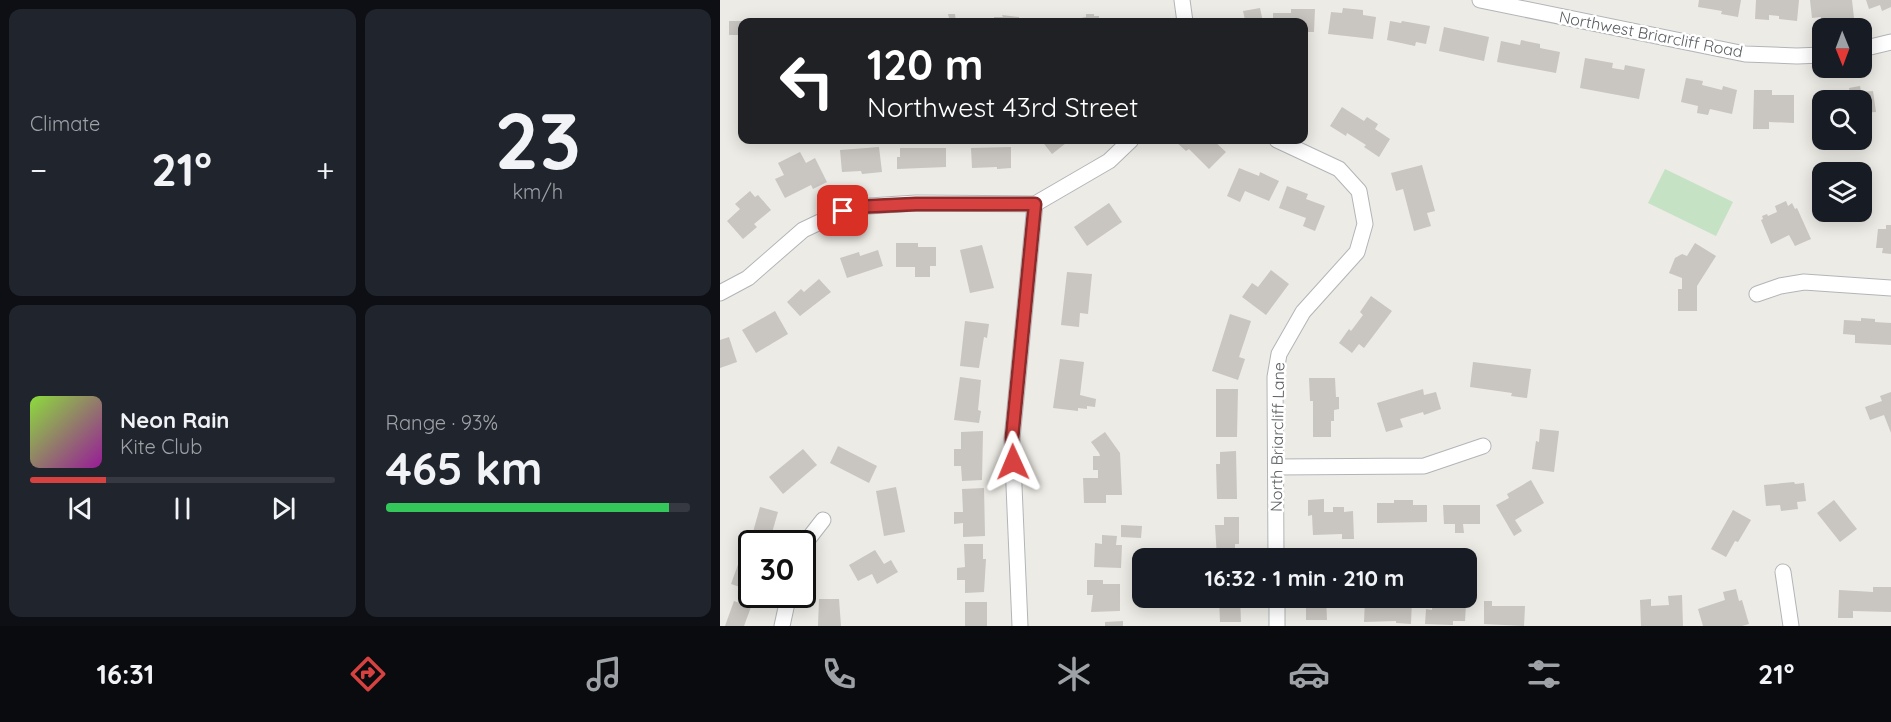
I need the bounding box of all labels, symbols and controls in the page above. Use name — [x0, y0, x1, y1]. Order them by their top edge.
street label: Northwest Briarcliff Road — [1557, 6, 1745, 62]
north arrow — [1812, 18, 1872, 78]
map controls — [1812, 18, 1872, 222]
text: 120 m — [867, 38, 984, 91]
icon: left — [768, 42, 846, 120]
text: Northwest 43rd Street — [867, 90, 1138, 124]
button: search — [1812, 90, 1872, 150]
text: 23 — [495, 91, 581, 189]
text: Climate — [30, 111, 100, 136]
text: 21° — [151, 141, 212, 197]
text: − — [30, 149, 47, 190]
text: + — [316, 149, 334, 190]
button: layers — [1812, 162, 1872, 222]
text: km/h — [512, 179, 563, 204]
pin — [817, 185, 868, 236]
icon: arrive — [826, 194, 859, 227]
street label: North Briarcliff Lane — [1266, 362, 1288, 512]
text: Neon Rain — [120, 406, 229, 434]
text: Range · 93% — [386, 410, 498, 435]
position arrow — [981, 430, 1045, 494]
text: Kite Club — [120, 434, 202, 459]
text: 465 km — [386, 440, 542, 496]
icon: previous — [64, 492, 97, 525]
icon: pause — [166, 492, 199, 525]
icon: next — [267, 492, 300, 525]
speed limit sign: 30 — [738, 530, 816, 608]
text: 16:32 · 1 min · 210 m — [1205, 564, 1404, 592]
icon: directions — [347, 653, 389, 695]
icon: music — [583, 653, 625, 695]
icon: phone — [818, 653, 860, 695]
icon: climate — [1053, 653, 1095, 695]
icon: car — [1288, 653, 1330, 695]
icon: filters — [1523, 653, 1565, 695]
text: 16:31 — [97, 657, 154, 691]
text: 21° — [1758, 657, 1794, 691]

